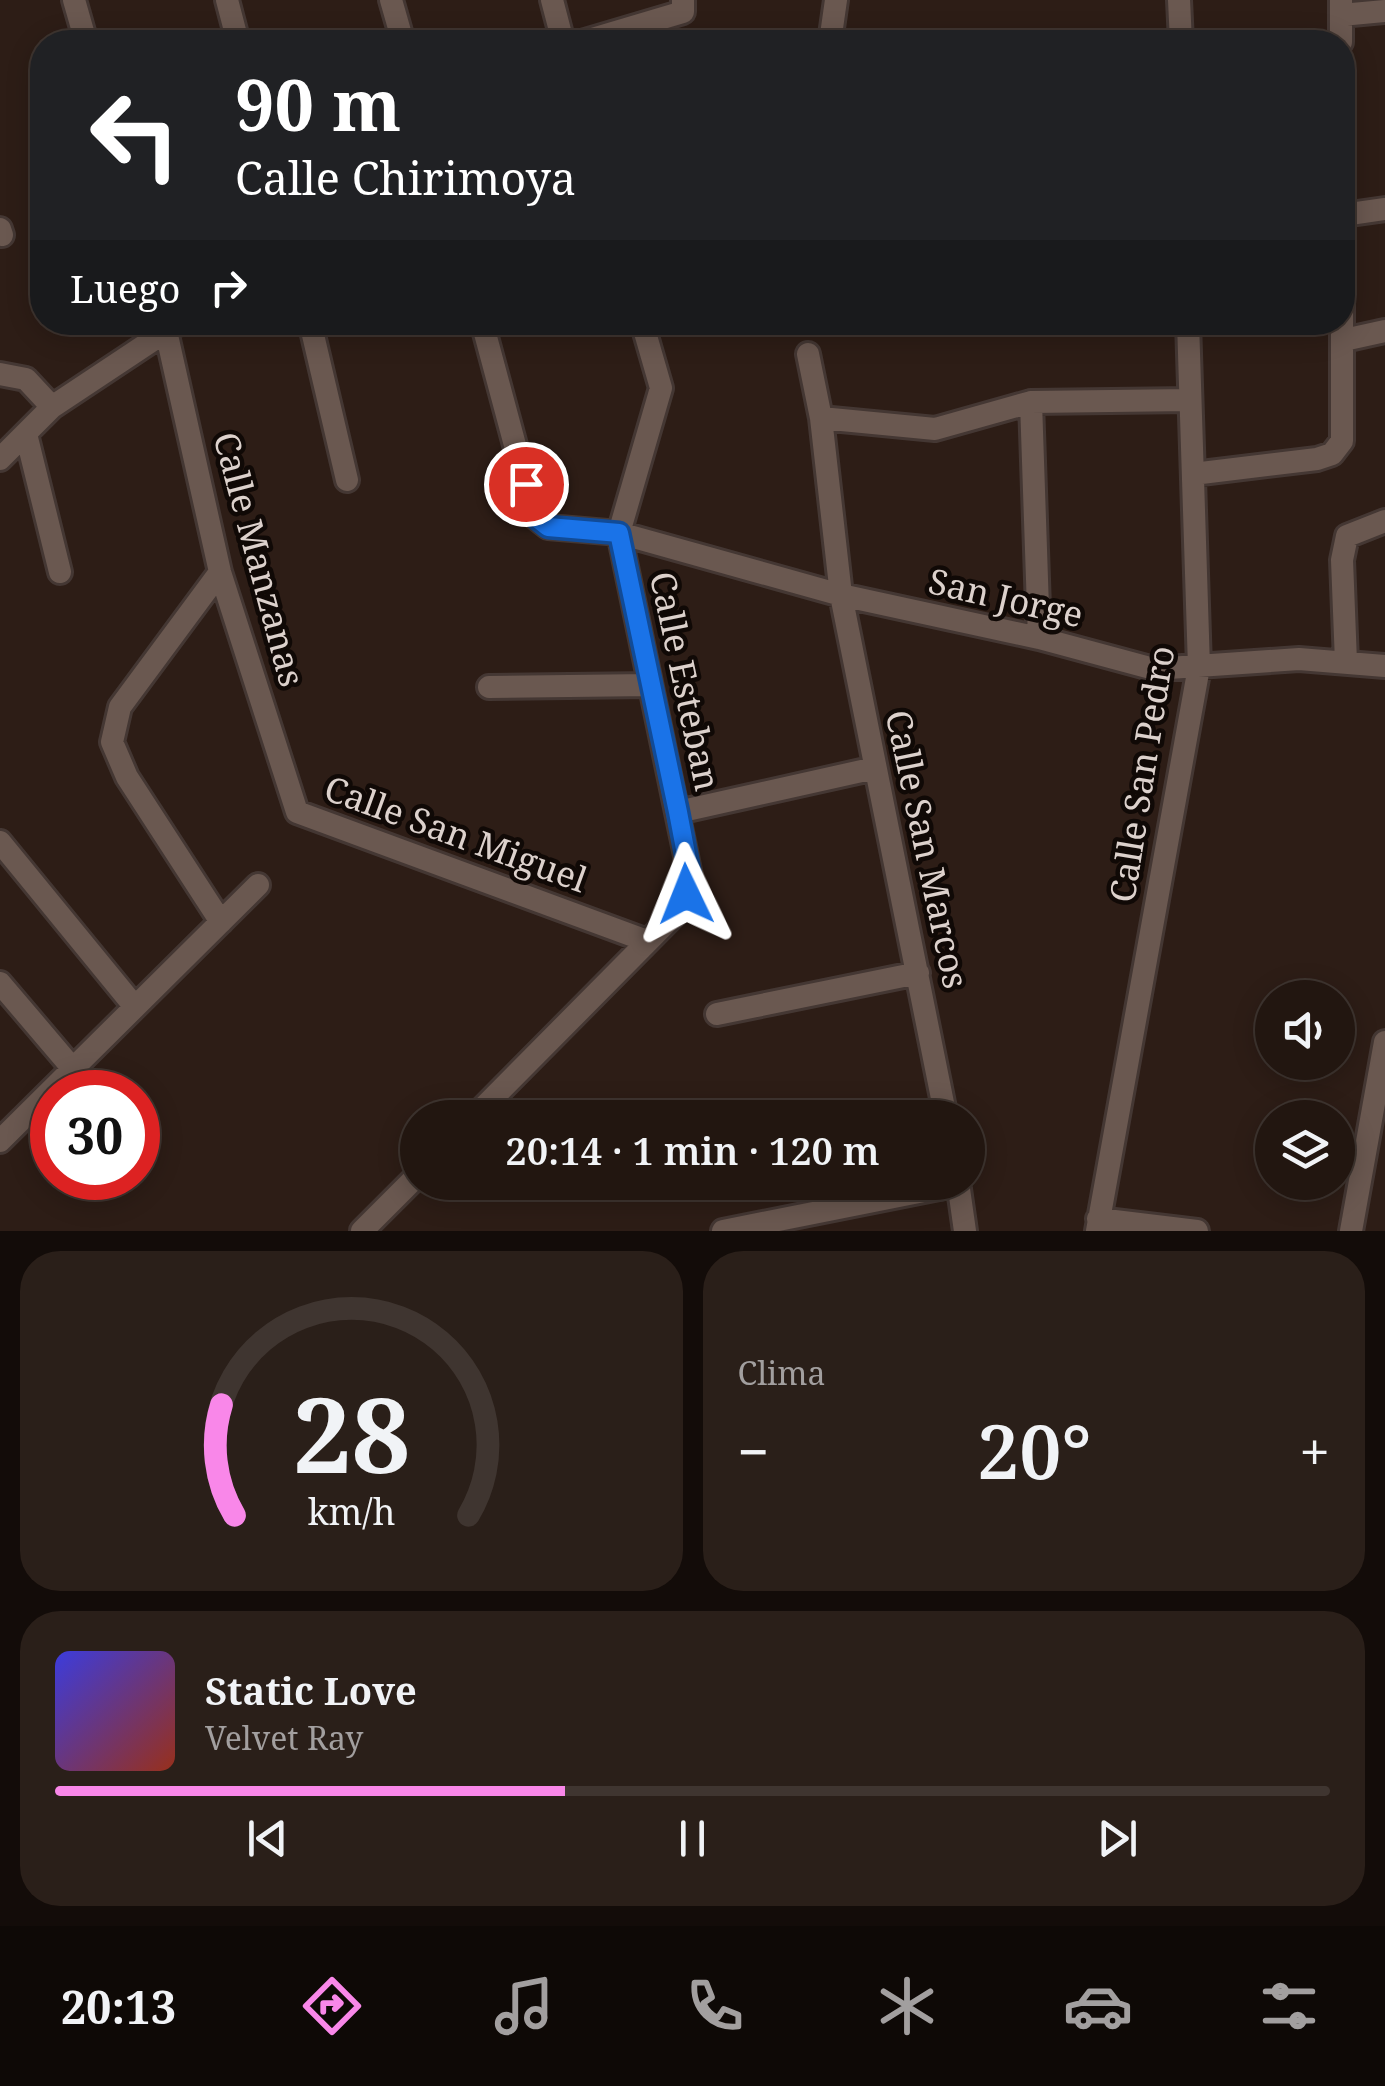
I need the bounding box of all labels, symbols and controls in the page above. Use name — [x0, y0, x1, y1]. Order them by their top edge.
text: 90 m — [235, 56, 401, 152]
icon: left — [70, 70, 200, 200]
text: Calle Chirimoya — [235, 147, 576, 208]
icon: right — [201, 260, 256, 315]
text: Luego — [70, 262, 181, 314]
street label: Calle Manzanas — [203, 427, 317, 691]
pin — [484, 442, 569, 527]
icon: arrive — [499, 457, 554, 512]
street label: San Jorge — [924, 556, 1088, 638]
street label: Calle Esteban — [640, 567, 732, 795]
street label: Calle San Pedro — [1098, 642, 1184, 906]
street label: Calle San Marcos — [876, 706, 980, 992]
street label: Calle San Miguel — [318, 764, 594, 902]
position arrow — [634, 842, 738, 946]
map controls — [1255, 980, 1355, 1200]
button: sound — [1255, 980, 1355, 1080]
speed limit sign: 30 — [30, 1070, 160, 1200]
button: layers — [1255, 1100, 1355, 1200]
text: 20:14 · 1 min · 120 m — [505, 1124, 880, 1176]
text: Clima — [738, 1351, 826, 1394]
text: 28 — [292, 1362, 410, 1503]
text: 20° — [977, 1399, 1092, 1501]
text: − — [738, 1413, 769, 1488]
text: + — [1299, 1413, 1330, 1488]
text: km/h — [307, 1487, 395, 1535]
text: Static Love — [205, 1664, 417, 1716]
text: Velvet Ray — [205, 1716, 363, 1759]
icon: previous — [240, 1811, 295, 1866]
icon: pause — [665, 1811, 720, 1866]
icon: next — [1090, 1811, 1145, 1866]
icon: directions — [297, 1971, 367, 2041]
icon: music — [489, 1971, 559, 2041]
icon: phone — [680, 1971, 750, 2041]
icon: climate — [872, 1971, 942, 2041]
icon: car — [1063, 1971, 1133, 2041]
icon: filters — [1254, 1971, 1324, 2041]
text: 20:13 — [61, 1976, 176, 2037]

